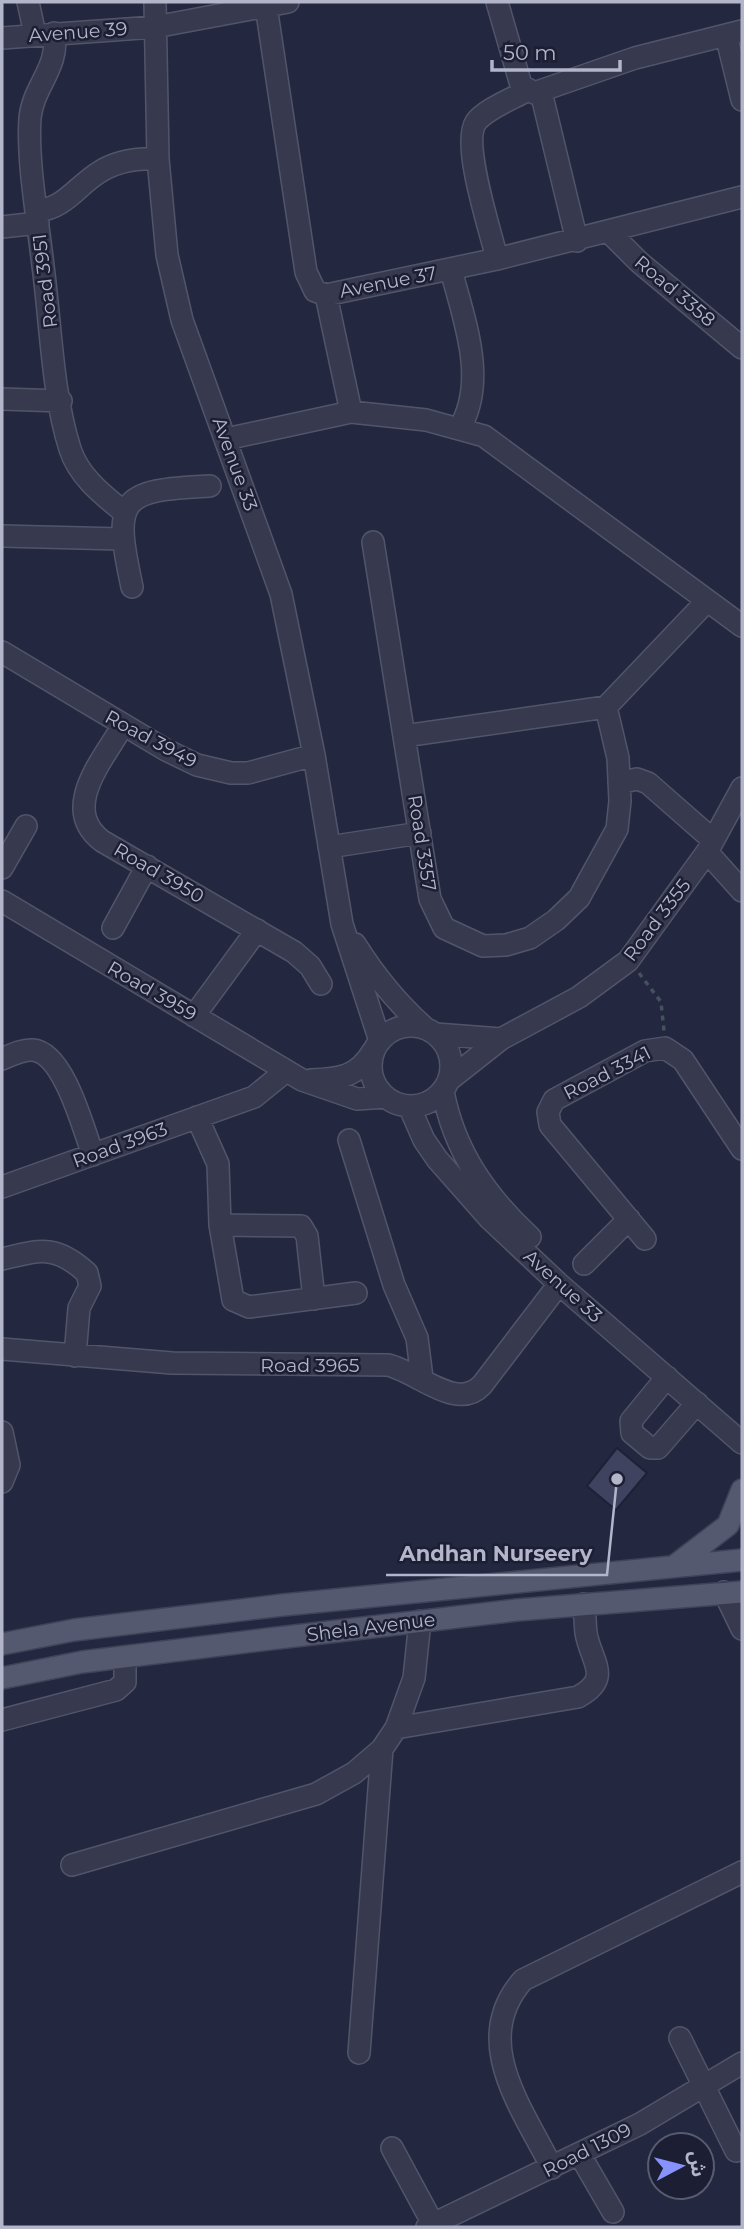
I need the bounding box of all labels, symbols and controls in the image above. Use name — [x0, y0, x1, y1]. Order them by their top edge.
street label: Avenue 39 — [28, 17, 128, 47]
scale bar — [492, 28, 620, 72]
text: 50 m — [503, 40, 557, 65]
street label: Road 3951 — [28, 233, 62, 329]
street label: Road 3358 — [630, 250, 720, 332]
street label: Avenue 37 — [338, 261, 438, 303]
street label: Avenue 33 — [207, 414, 263, 514]
street label: Road 3949 — [101, 705, 201, 773]
street label: Road 3357 — [403, 793, 441, 893]
street label: Road 3950 — [110, 838, 208, 908]
street label: Road 3355 — [619, 874, 696, 966]
street label: Road 3959 — [103, 956, 201, 1026]
street label: Road 3341 — [559, 1041, 655, 1105]
street label: Road 3963 — [69, 1117, 171, 1173]
street label: Avenue 33 — [519, 1245, 607, 1327]
street label: Road 3965 — [260, 1354, 360, 1377]
callout: Andhan Nurseery — [386, 1533, 607, 1575]
text: Andhan Nurseery — [399, 1541, 593, 1566]
street label: Shela Avenue — [306, 1608, 436, 1646]
street label: Road 1309 — [539, 2118, 635, 2182]
north arrow — [646, 2131, 716, 2201]
text: ش — [684, 2150, 710, 2178]

